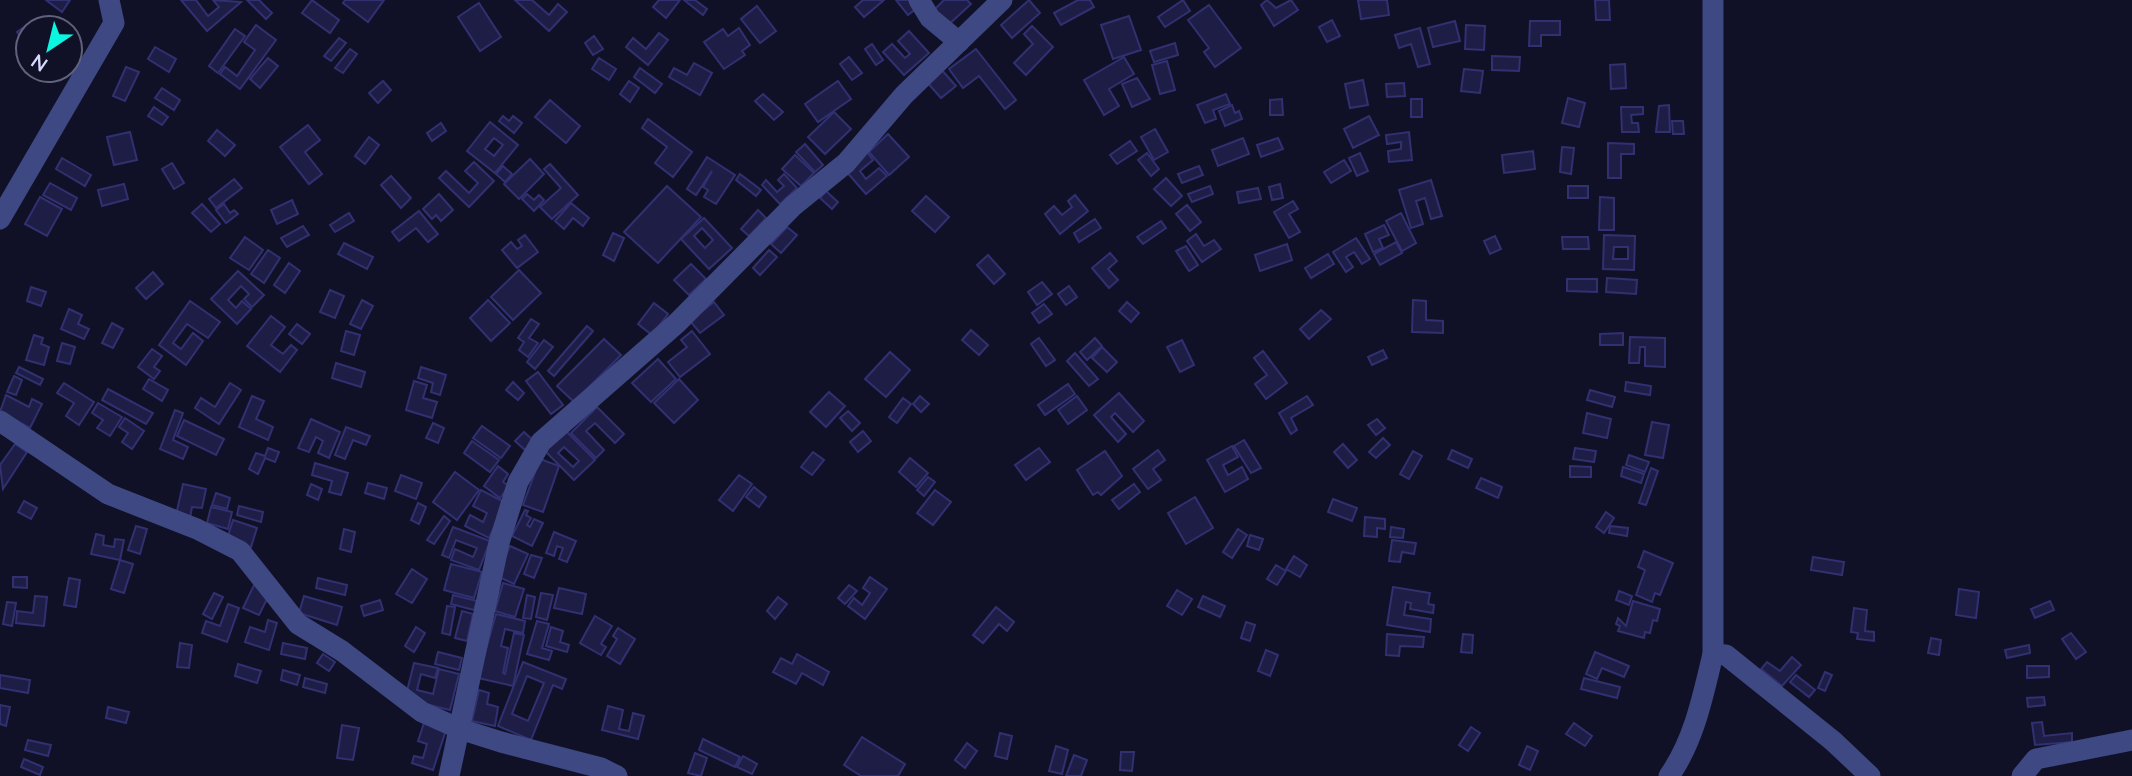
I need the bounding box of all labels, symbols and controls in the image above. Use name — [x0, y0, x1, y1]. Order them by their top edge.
north arrow — [14, 14, 84, 84]
text: N — [26, 50, 52, 77]

